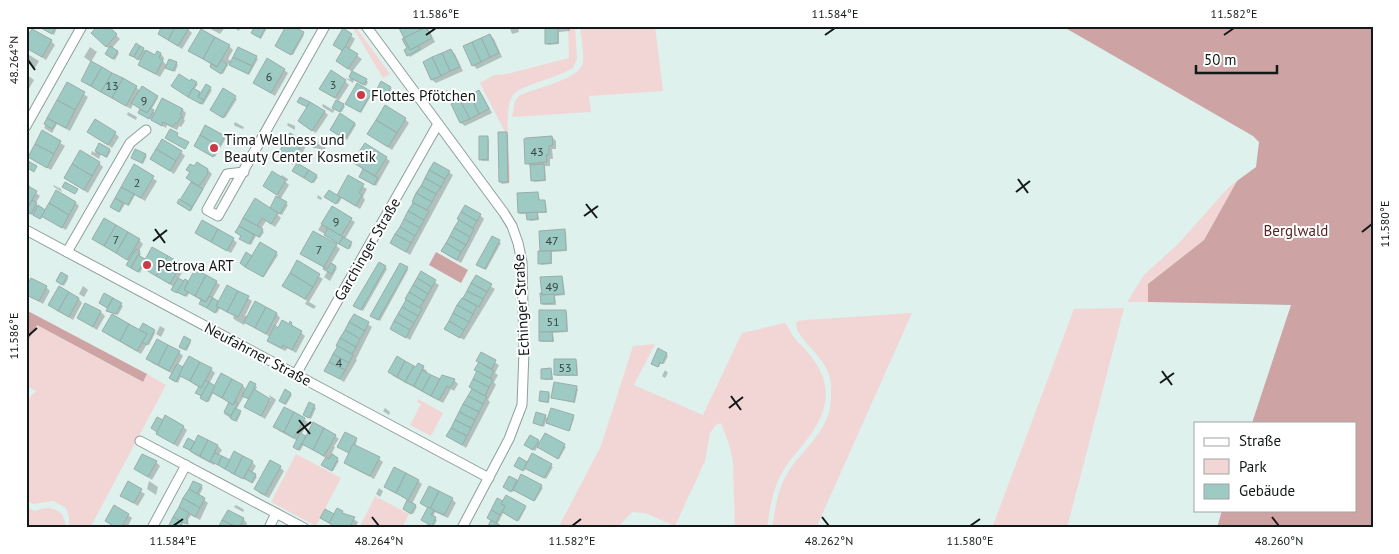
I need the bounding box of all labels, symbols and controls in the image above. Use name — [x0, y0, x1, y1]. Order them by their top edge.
text: 11.586°E — [413, 6, 459, 21]
text: 11.584°E — [812, 6, 858, 21]
text: 11.582°E — [1211, 6, 1257, 21]
text: 48.264°N — [6, 36, 21, 84]
scale bar — [1196, 42, 1278, 74]
text: 50 m — [1204, 50, 1237, 69]
house number: 6 — [266, 69, 272, 84]
house number: 3 — [330, 77, 336, 92]
house number: 13 — [105, 78, 119, 93]
place label: Flottes Pfötchen — [371, 86, 476, 105]
marker: Flottes Pfötchen — [355, 89, 367, 101]
house number: 9 — [141, 93, 147, 108]
place label: Tima Wellness und Beauty Center Kosmetik — [224, 130, 377, 166]
marker: Tima Wellness und Beauty Center Kosmetik — [208, 142, 220, 154]
house number: 43 — [530, 144, 544, 159]
house number: 2 — [134, 175, 140, 190]
street label: Garchinger Straße — [330, 194, 404, 304]
text: 11.580°E — [1377, 201, 1392, 247]
house number: 9 — [333, 214, 339, 229]
park label: Berglwald — [1264, 221, 1328, 240]
house number: 7 — [113, 232, 119, 247]
house number: 47 — [545, 233, 559, 248]
house number: 7 — [316, 242, 322, 257]
street label: Echinger Straße — [509, 254, 533, 356]
place label: Petrova ART — [157, 256, 234, 275]
marker: Petrova ART — [141, 259, 153, 271]
house number: 49 — [545, 279, 559, 294]
text: 11.586°E — [6, 313, 21, 359]
house number: 51 — [546, 314, 560, 329]
street label: Neufahrner Straße — [201, 318, 315, 390]
house number: 4 — [336, 355, 343, 370]
house number: 53 — [558, 360, 572, 375]
legend — [1194, 422, 1356, 512]
text: Straße — [1239, 431, 1281, 450]
text: Park — [1239, 457, 1267, 476]
text: Gebäude — [1239, 481, 1295, 500]
text: 11.584°E — [150, 533, 196, 548]
text: 48.264°N — [355, 533, 403, 548]
text: 11.582°E — [549, 533, 595, 548]
text: 48.262°N — [805, 533, 853, 548]
text: 11.580°E — [947, 533, 993, 548]
text: 48.260°N — [1255, 533, 1303, 548]

